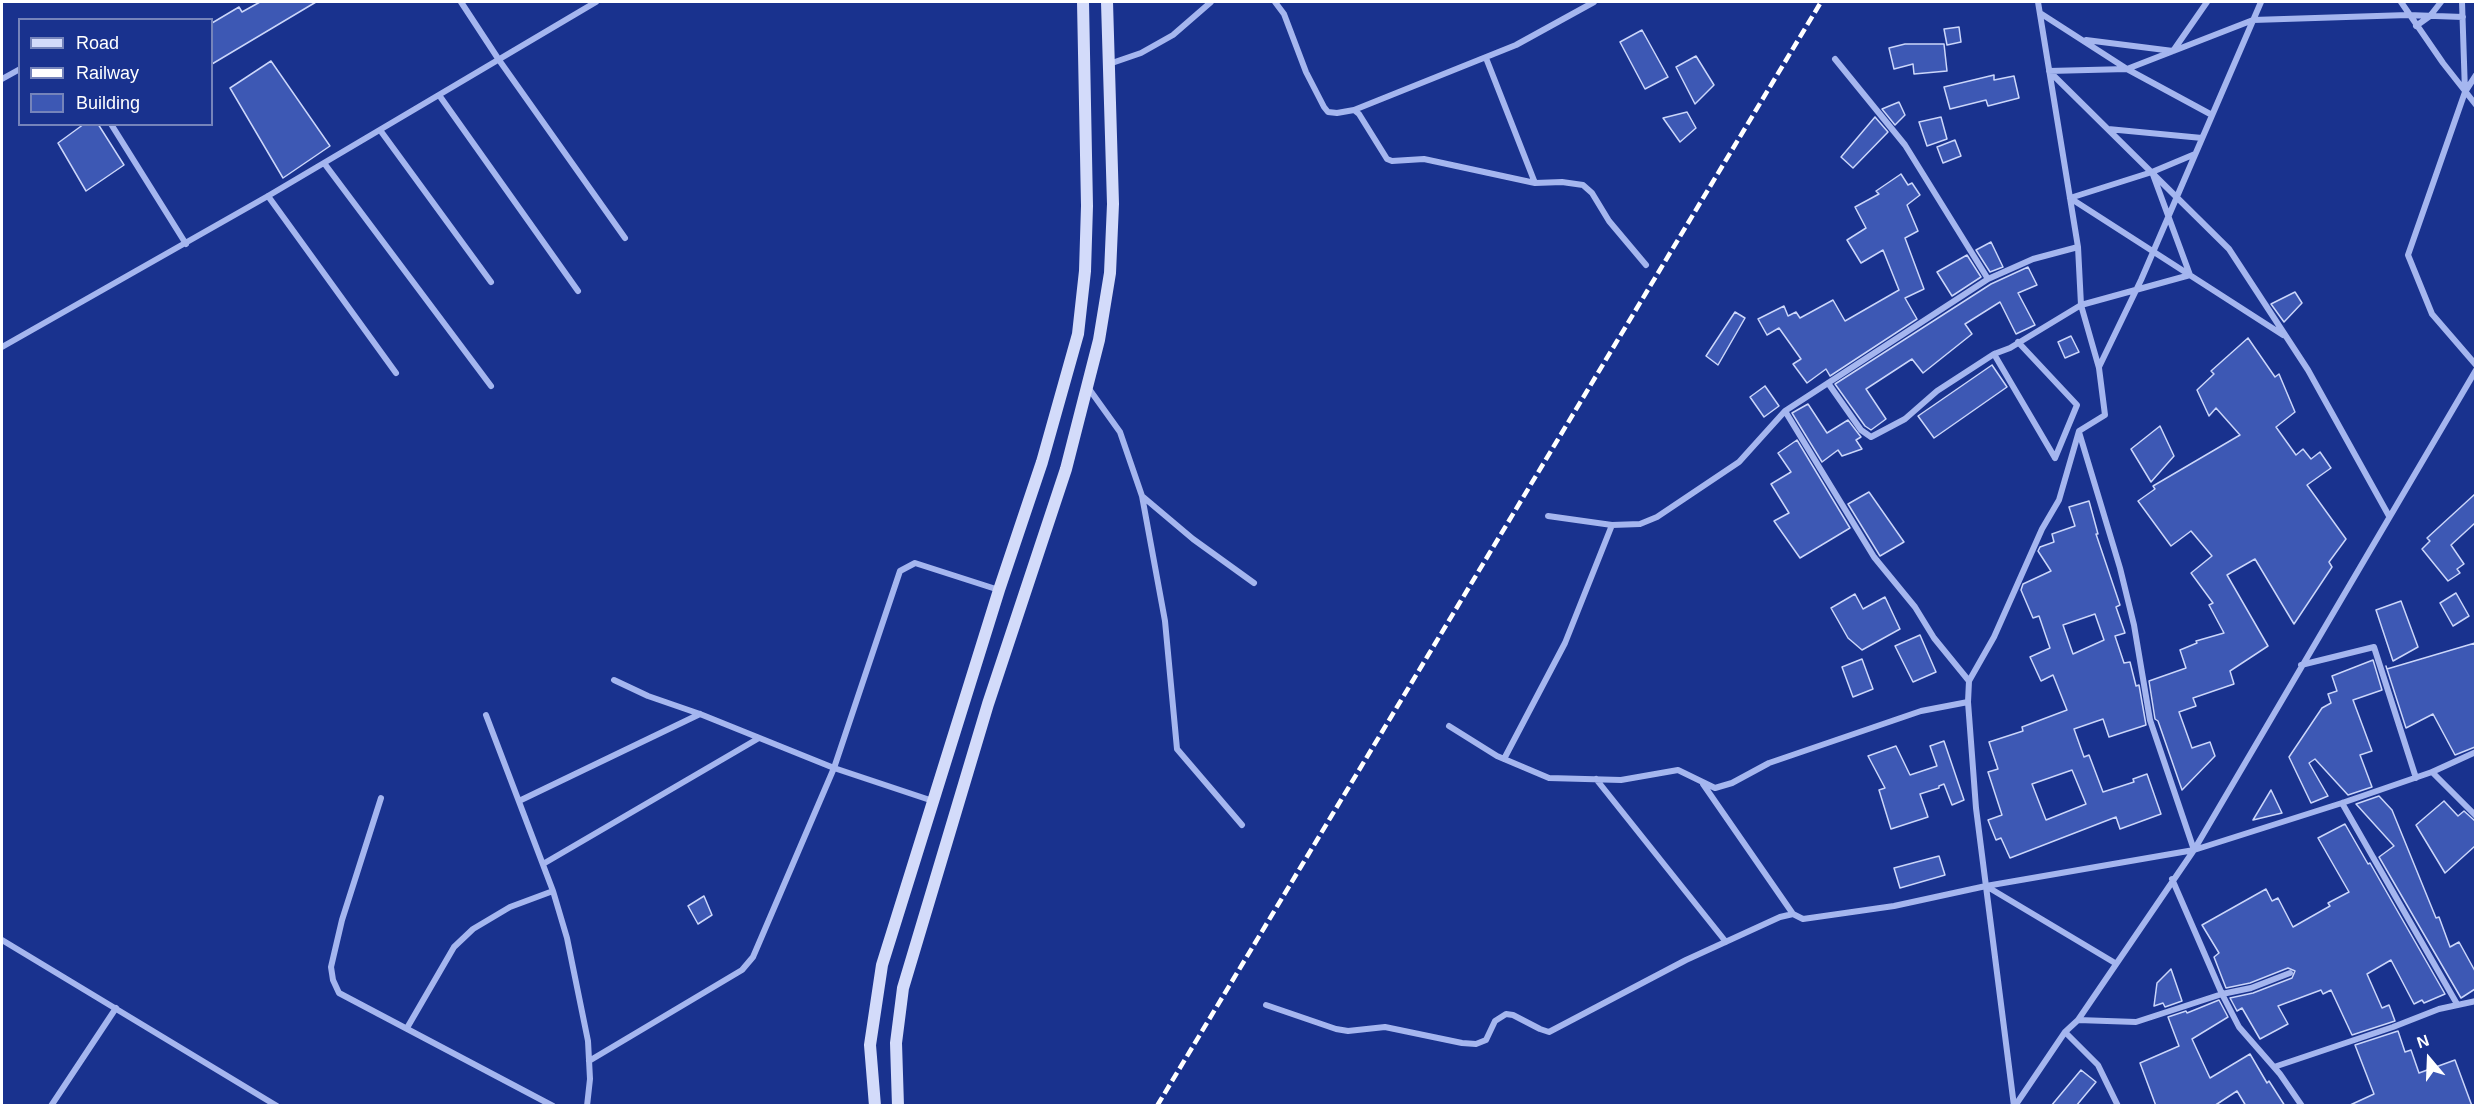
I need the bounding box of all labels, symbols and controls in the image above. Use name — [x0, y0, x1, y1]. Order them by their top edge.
legend — [18, 18, 213, 126]
text: Road — [76, 33, 119, 53]
text: Railway — [76, 63, 139, 83]
text: Building — [76, 93, 140, 113]
north arrow — [2399, 1029, 2459, 1089]
text: N — [2415, 1032, 2431, 1051]

